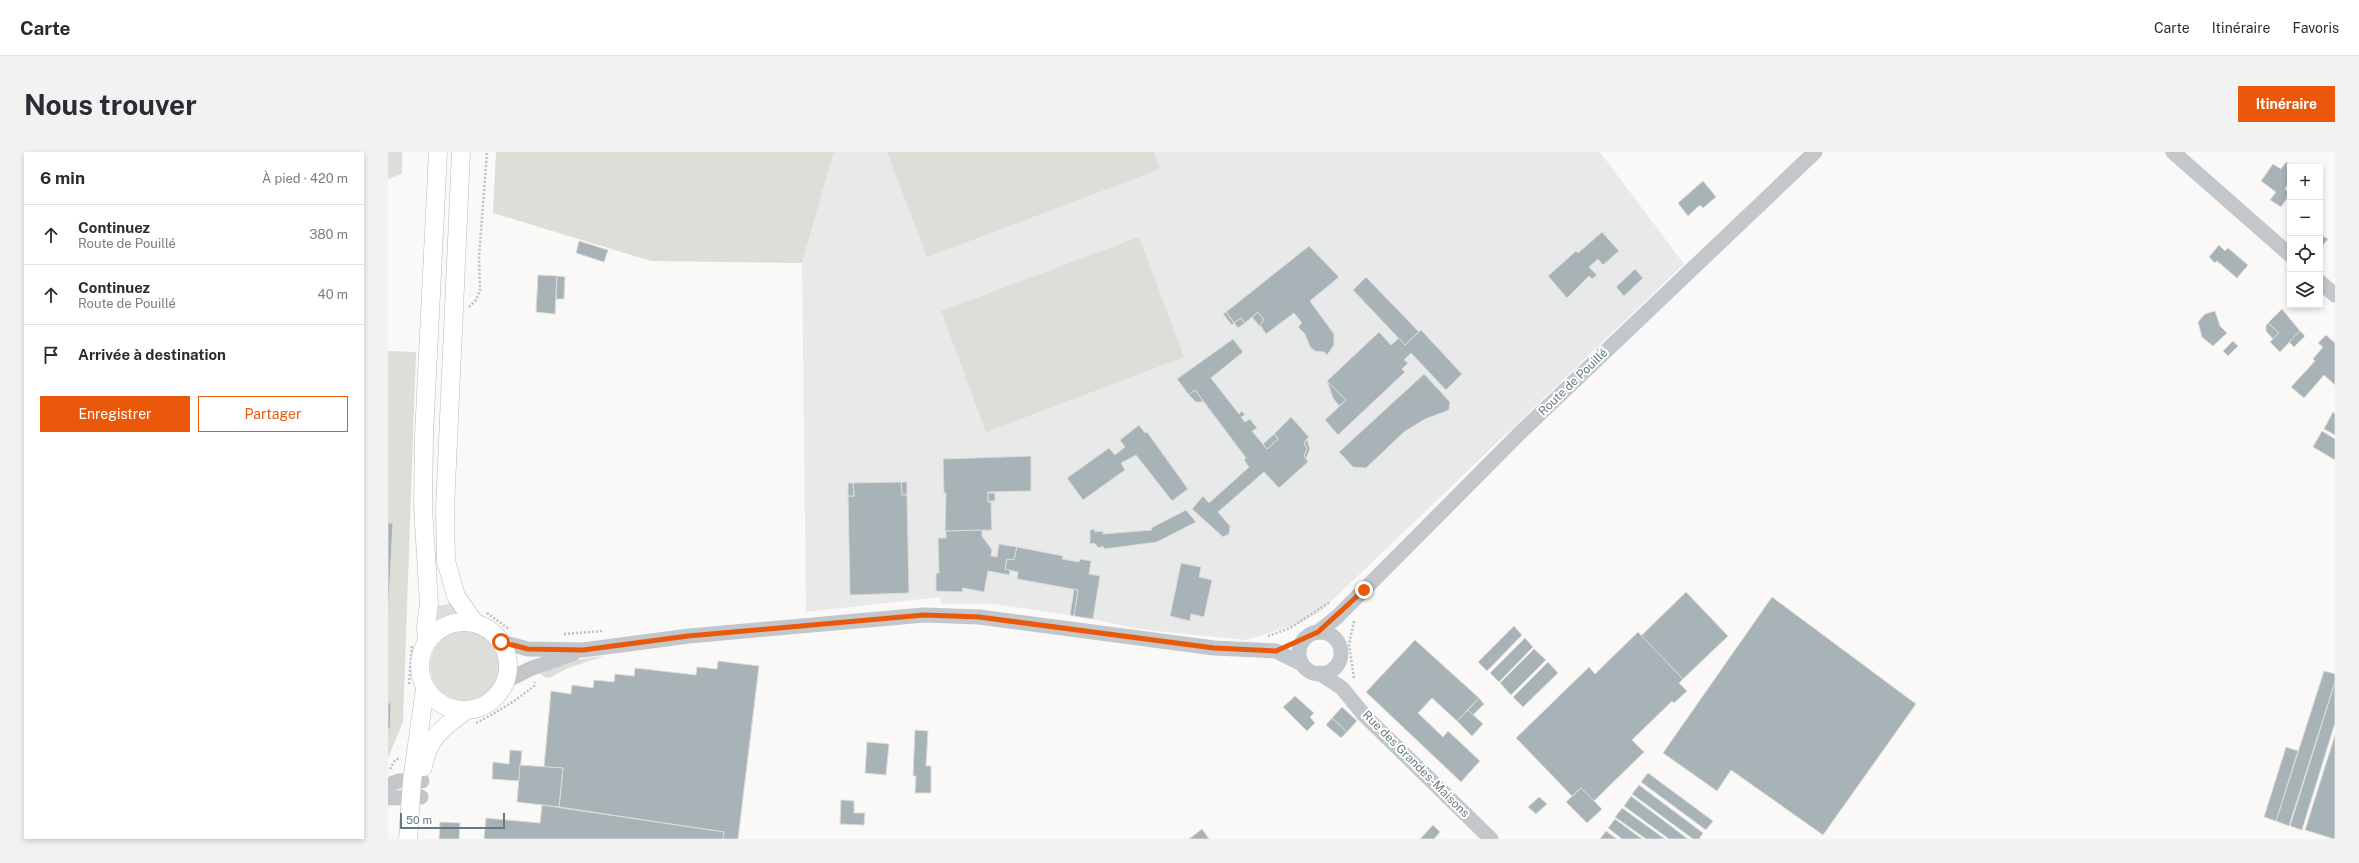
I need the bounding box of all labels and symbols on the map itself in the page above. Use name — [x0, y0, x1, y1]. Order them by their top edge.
street label: Route de Pouillé — [1536, 345, 1611, 418]
route end — [1355, 581, 1373, 599]
route start — [492, 633, 510, 651]
street label: Rue des Grandes-Maisons — [1360, 708, 1472, 820]
scale bar — [400, 811, 505, 830]

